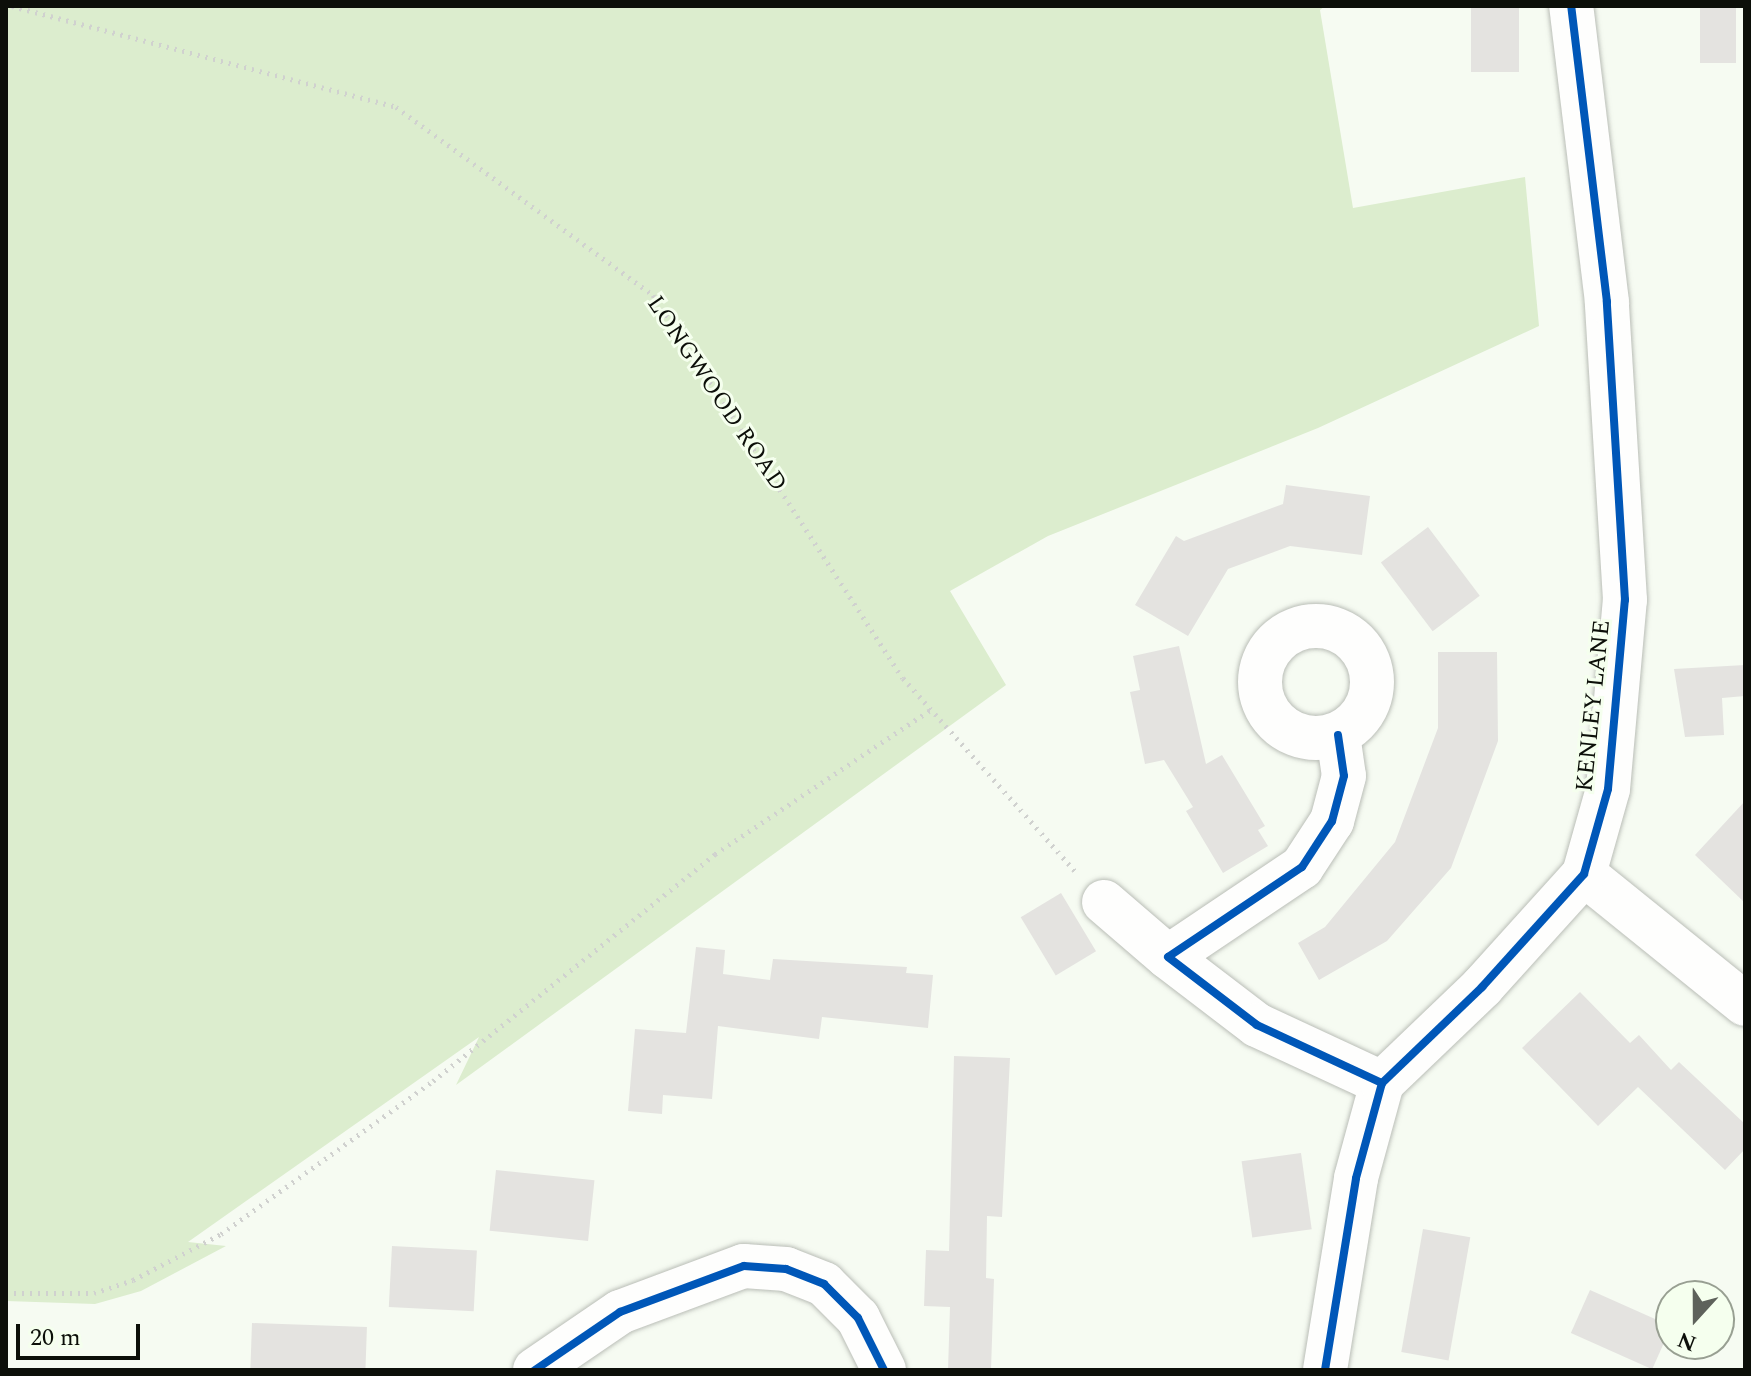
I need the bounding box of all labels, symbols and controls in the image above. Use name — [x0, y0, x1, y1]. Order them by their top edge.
street label: LONGWOOD ROAD — [640, 291, 792, 497]
street label: KENLEY LANE — [1571, 619, 1617, 793]
north arrow — [1655, 1280, 1735, 1360]
scale bar — [20, 1308, 144, 1358]
text: 20 m — [30, 1320, 81, 1356]
text: N — [1673, 1322, 1701, 1360]

